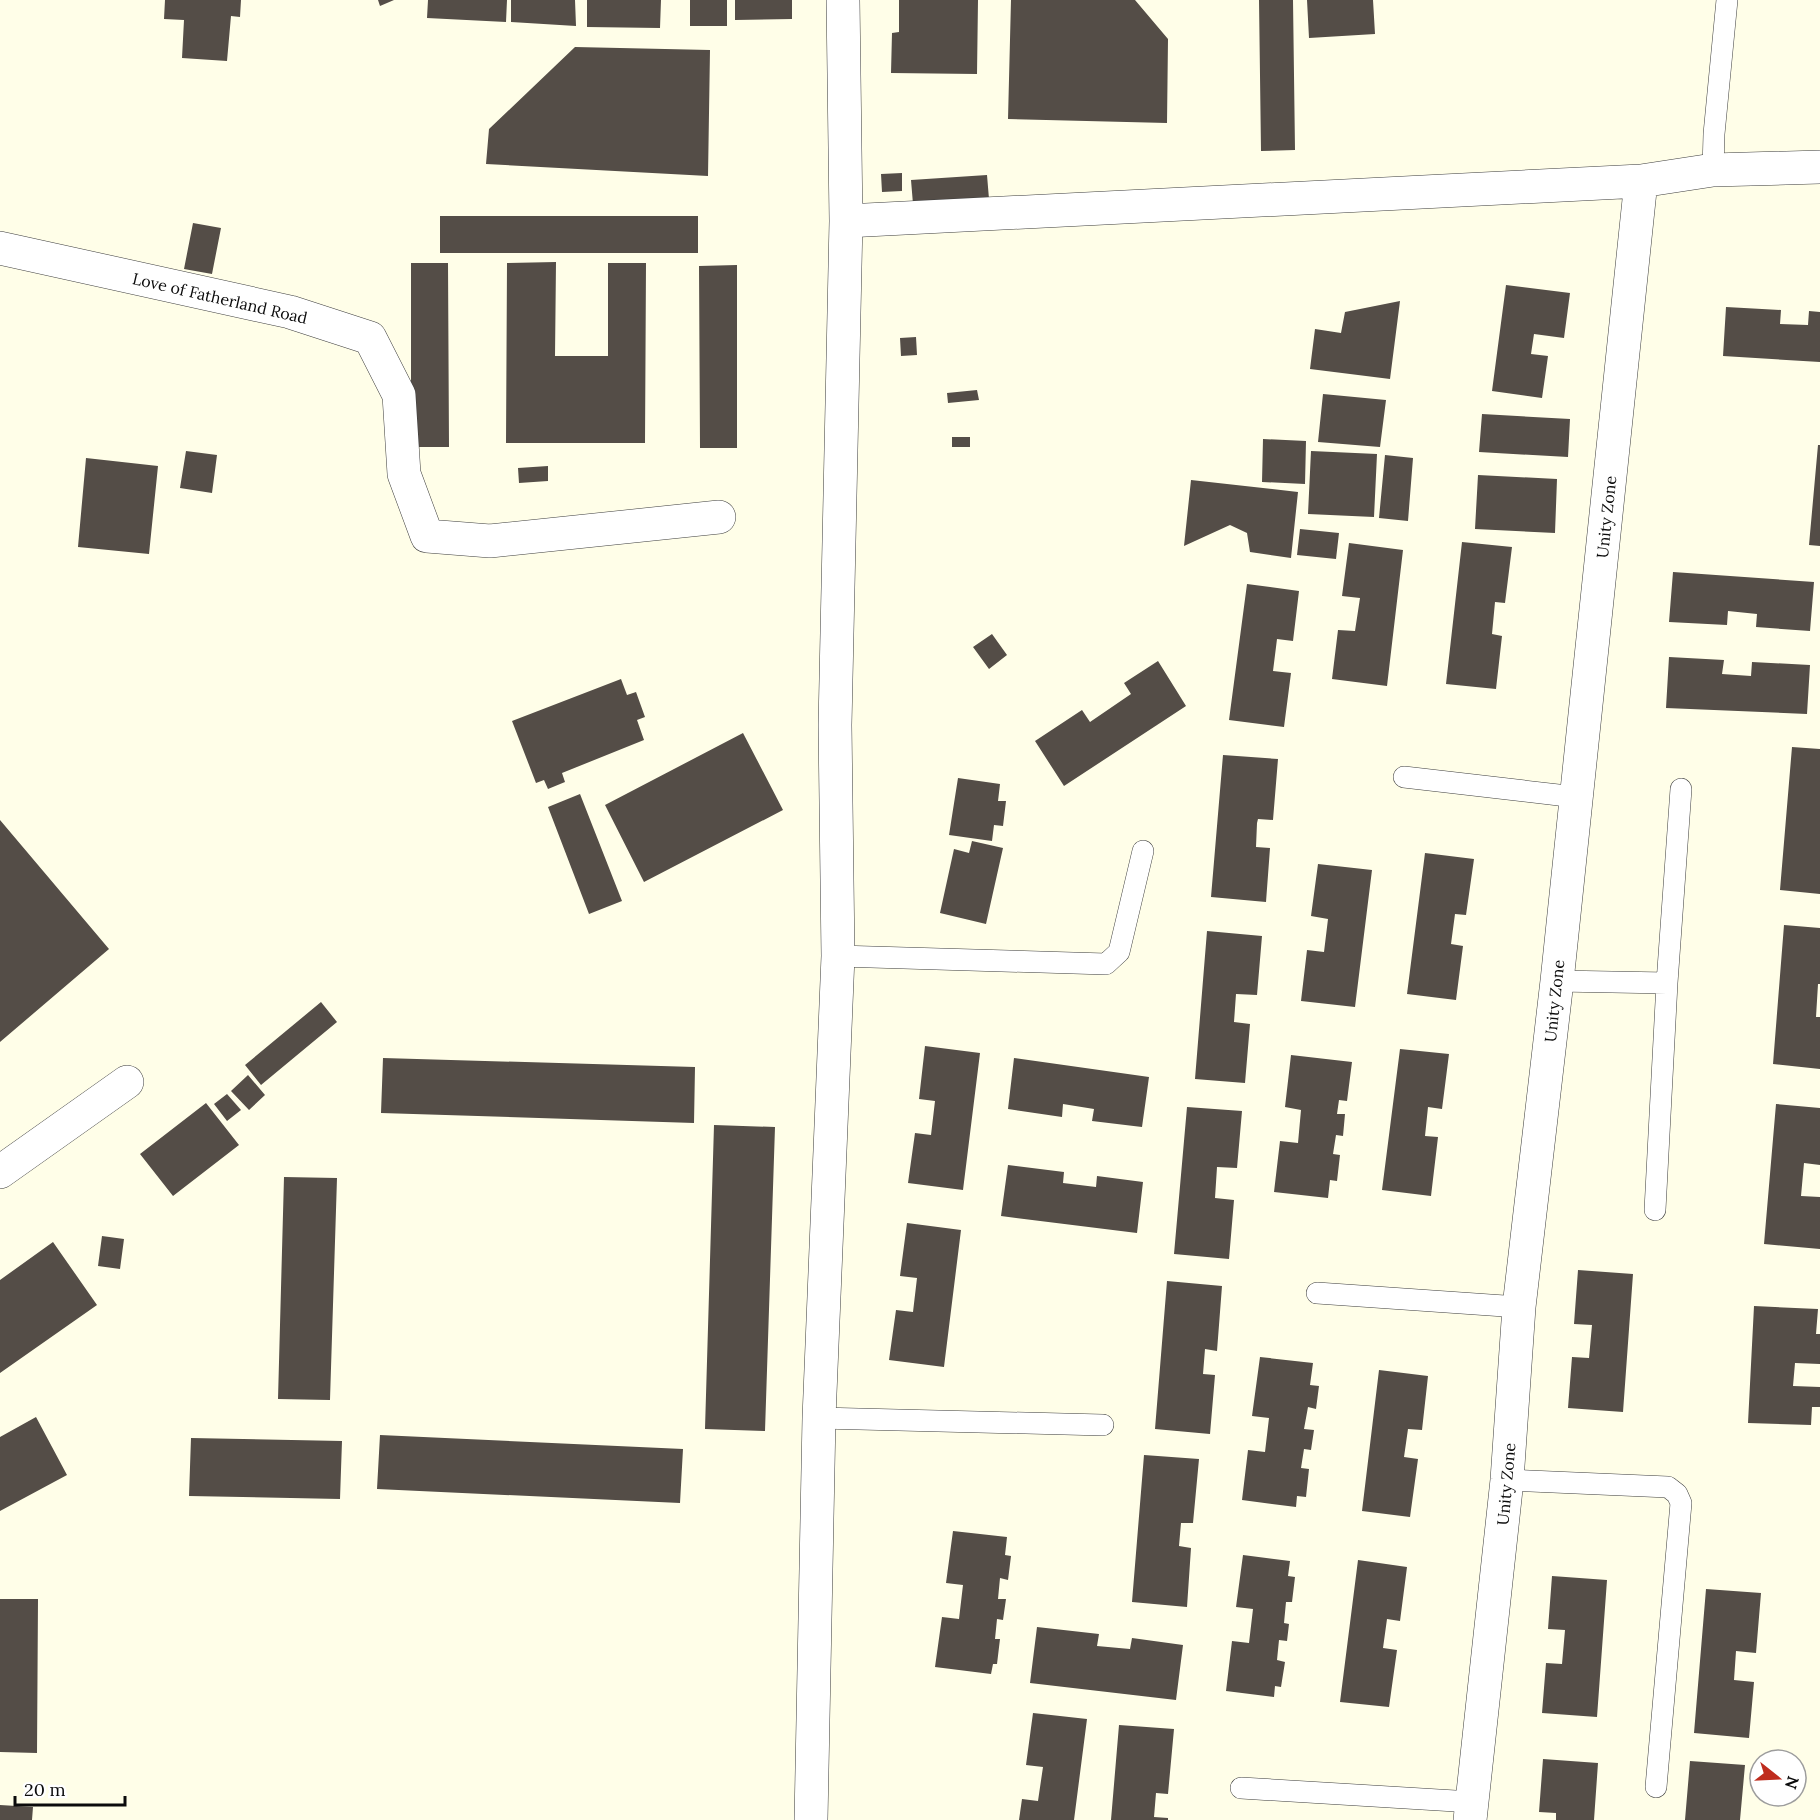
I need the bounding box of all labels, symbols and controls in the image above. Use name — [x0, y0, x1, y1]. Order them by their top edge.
street label: Love of Fatherland Road — [130, 268, 310, 328]
street label: Unity Zone — [1592, 474, 1620, 559]
street label: Unity Zone — [1540, 958, 1568, 1043]
street label: Unity Zone — [1492, 1442, 1520, 1526]
north arrow — [1748, 1748, 1808, 1808]
scale bar — [15, 1769, 124, 1807]
text: N — [1781, 1774, 1804, 1792]
text: 20 m — [24, 1778, 66, 1801]

